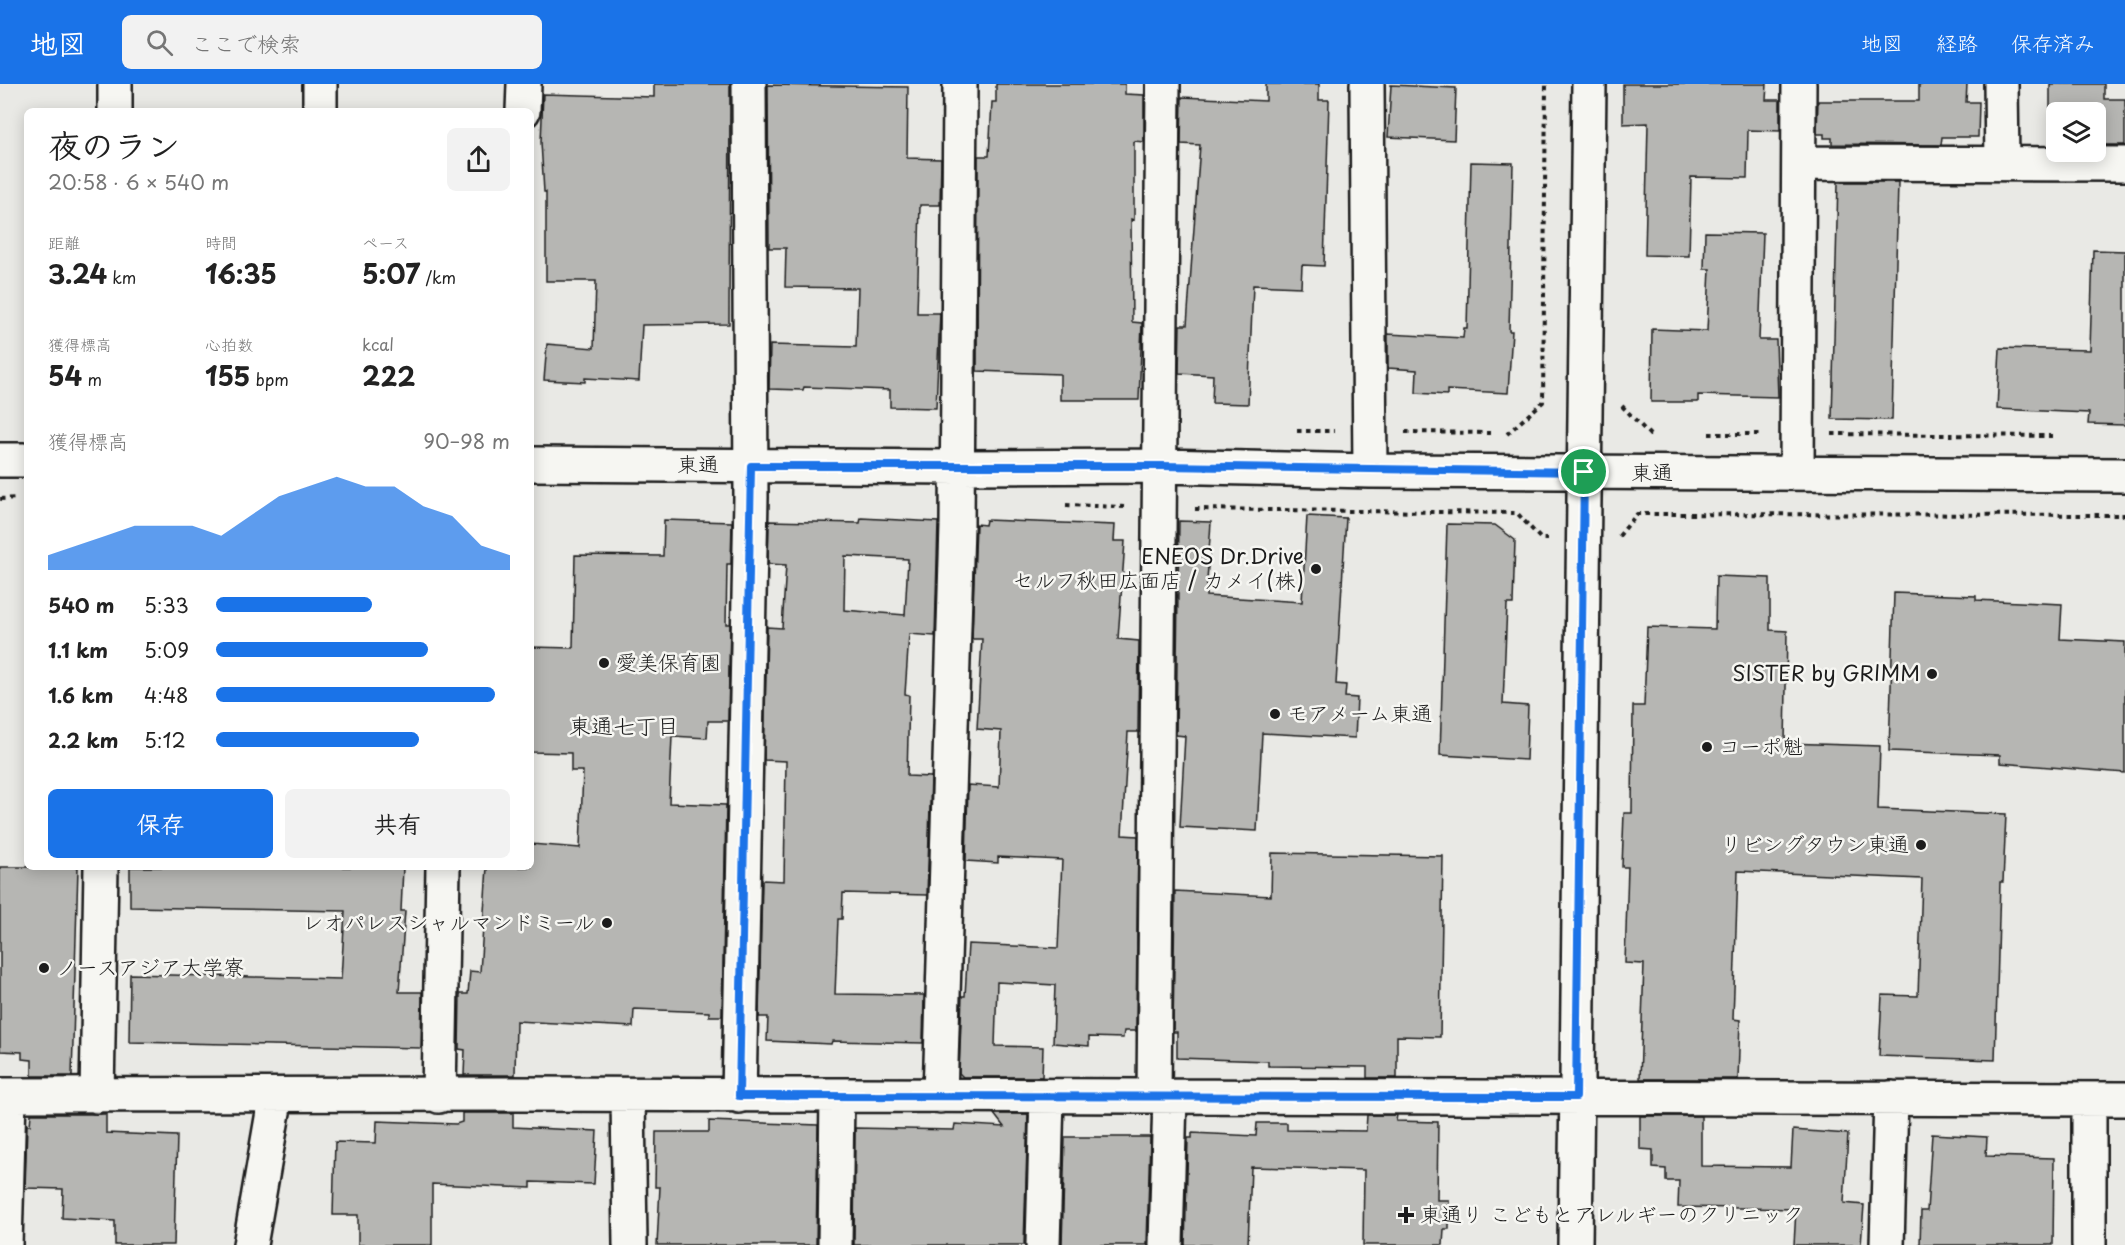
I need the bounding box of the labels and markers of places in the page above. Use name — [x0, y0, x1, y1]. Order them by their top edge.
pin — [1558, 446, 1609, 497]
place label: ENEOS Dr.Drive セルフ秋田広面店 / カメイ(株) — [1012, 539, 1304, 595]
marker: ENEOS Dr.Drive セルフ秋田広面店 / カメイ(株) — [1309, 562, 1323, 576]
place label: 愛美保育園 — [616, 645, 721, 677]
marker: 愛美保育園 — [597, 656, 611, 670]
place label: SISTER by GRIMM — [1732, 656, 1920, 688]
marker: SISTER by GRIMM — [1925, 667, 1939, 681]
place label: モアメーム東通 — [1287, 696, 1432, 728]
marker: モアメーム東通 — [1268, 707, 1282, 721]
place label: コーポ魁 — [1719, 729, 1803, 761]
marker: コーポ魁 — [1700, 740, 1714, 754]
place label: リビングタウン東通 — [1721, 827, 1909, 859]
marker: リビングタウン東通 — [1914, 838, 1928, 852]
place label: レオパレスシャルマンドミール — [302, 905, 595, 937]
marker: レオパレスシャルマンドミール — [600, 916, 614, 930]
place label: ノースアジア大学寮 — [56, 950, 244, 982]
marker: ノースアジア大学寮 — [37, 961, 51, 975]
place label: 東通り こどもとアレルギーのクリニック — [1420, 1197, 1804, 1229]
marker: 東通り こどもとアレルギーのクリニック — [1397, 1206, 1415, 1224]

